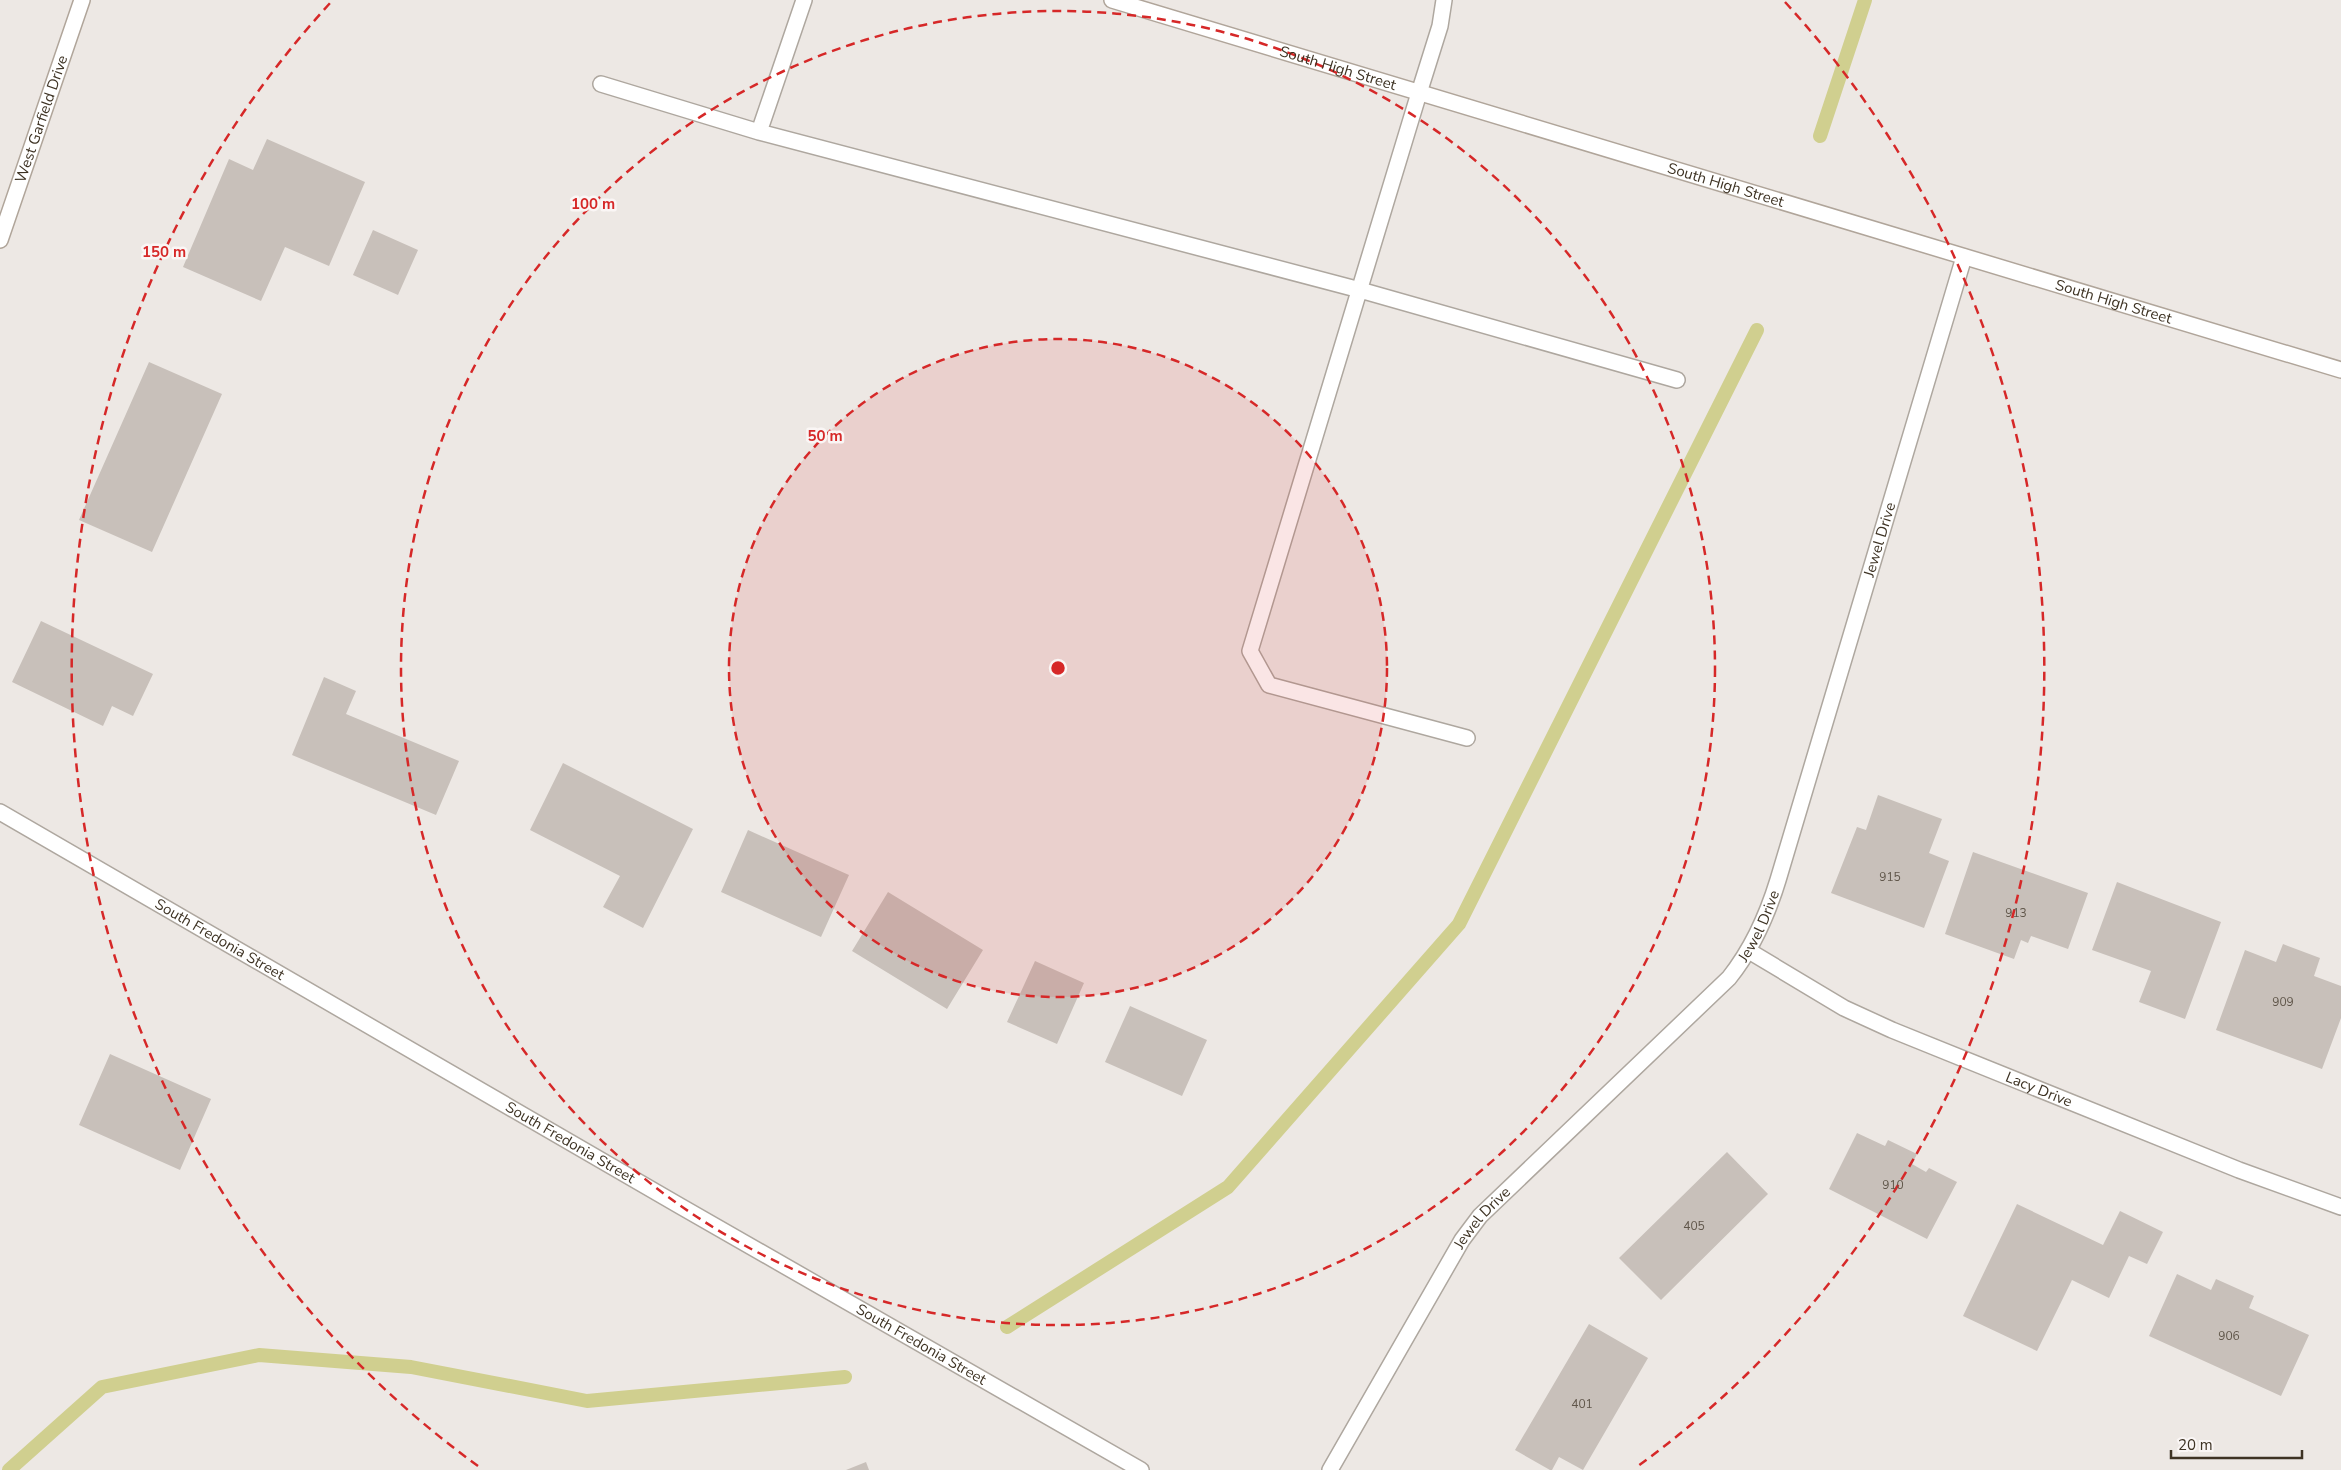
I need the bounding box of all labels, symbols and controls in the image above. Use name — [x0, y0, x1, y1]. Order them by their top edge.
street label: South High Street — [1277, 41, 1399, 95]
street label: West Garfield Drive — [10, 52, 72, 185]
street label: South High Street — [1665, 158, 1787, 212]
text: 100 m — [571, 194, 615, 214]
text: 150 m — [142, 242, 186, 262]
street label: South High Street — [2053, 275, 2175, 329]
text: 50 m — [807, 426, 843, 446]
street label: Jewel Drive — [1859, 500, 1900, 581]
centre of rings — [1049, 659, 1067, 677]
house number: 915 — [1879, 869, 1901, 885]
street label: Jewel Drive — [1733, 888, 1784, 967]
street label: South Fredonia Street — [151, 894, 289, 985]
house number: 913 — [2005, 905, 2027, 921]
house number: 909 — [2272, 994, 2294, 1010]
street label: Lacy Drive — [2003, 1067, 2075, 1112]
street label: South Fredonia Street — [502, 1097, 639, 1188]
house number: 910 — [1882, 1177, 1904, 1193]
street label: Jewel Drive — [1448, 1182, 1515, 1253]
house number: 405 — [1683, 1218, 1705, 1234]
street label: South Fredonia Street — [853, 1299, 991, 1390]
house number: 906 — [2218, 1328, 2240, 1344]
house number: 401 — [1571, 1396, 1593, 1412]
scale bar — [2171, 1428, 2302, 1460]
text: 20 m — [2178, 1435, 2213, 1455]

